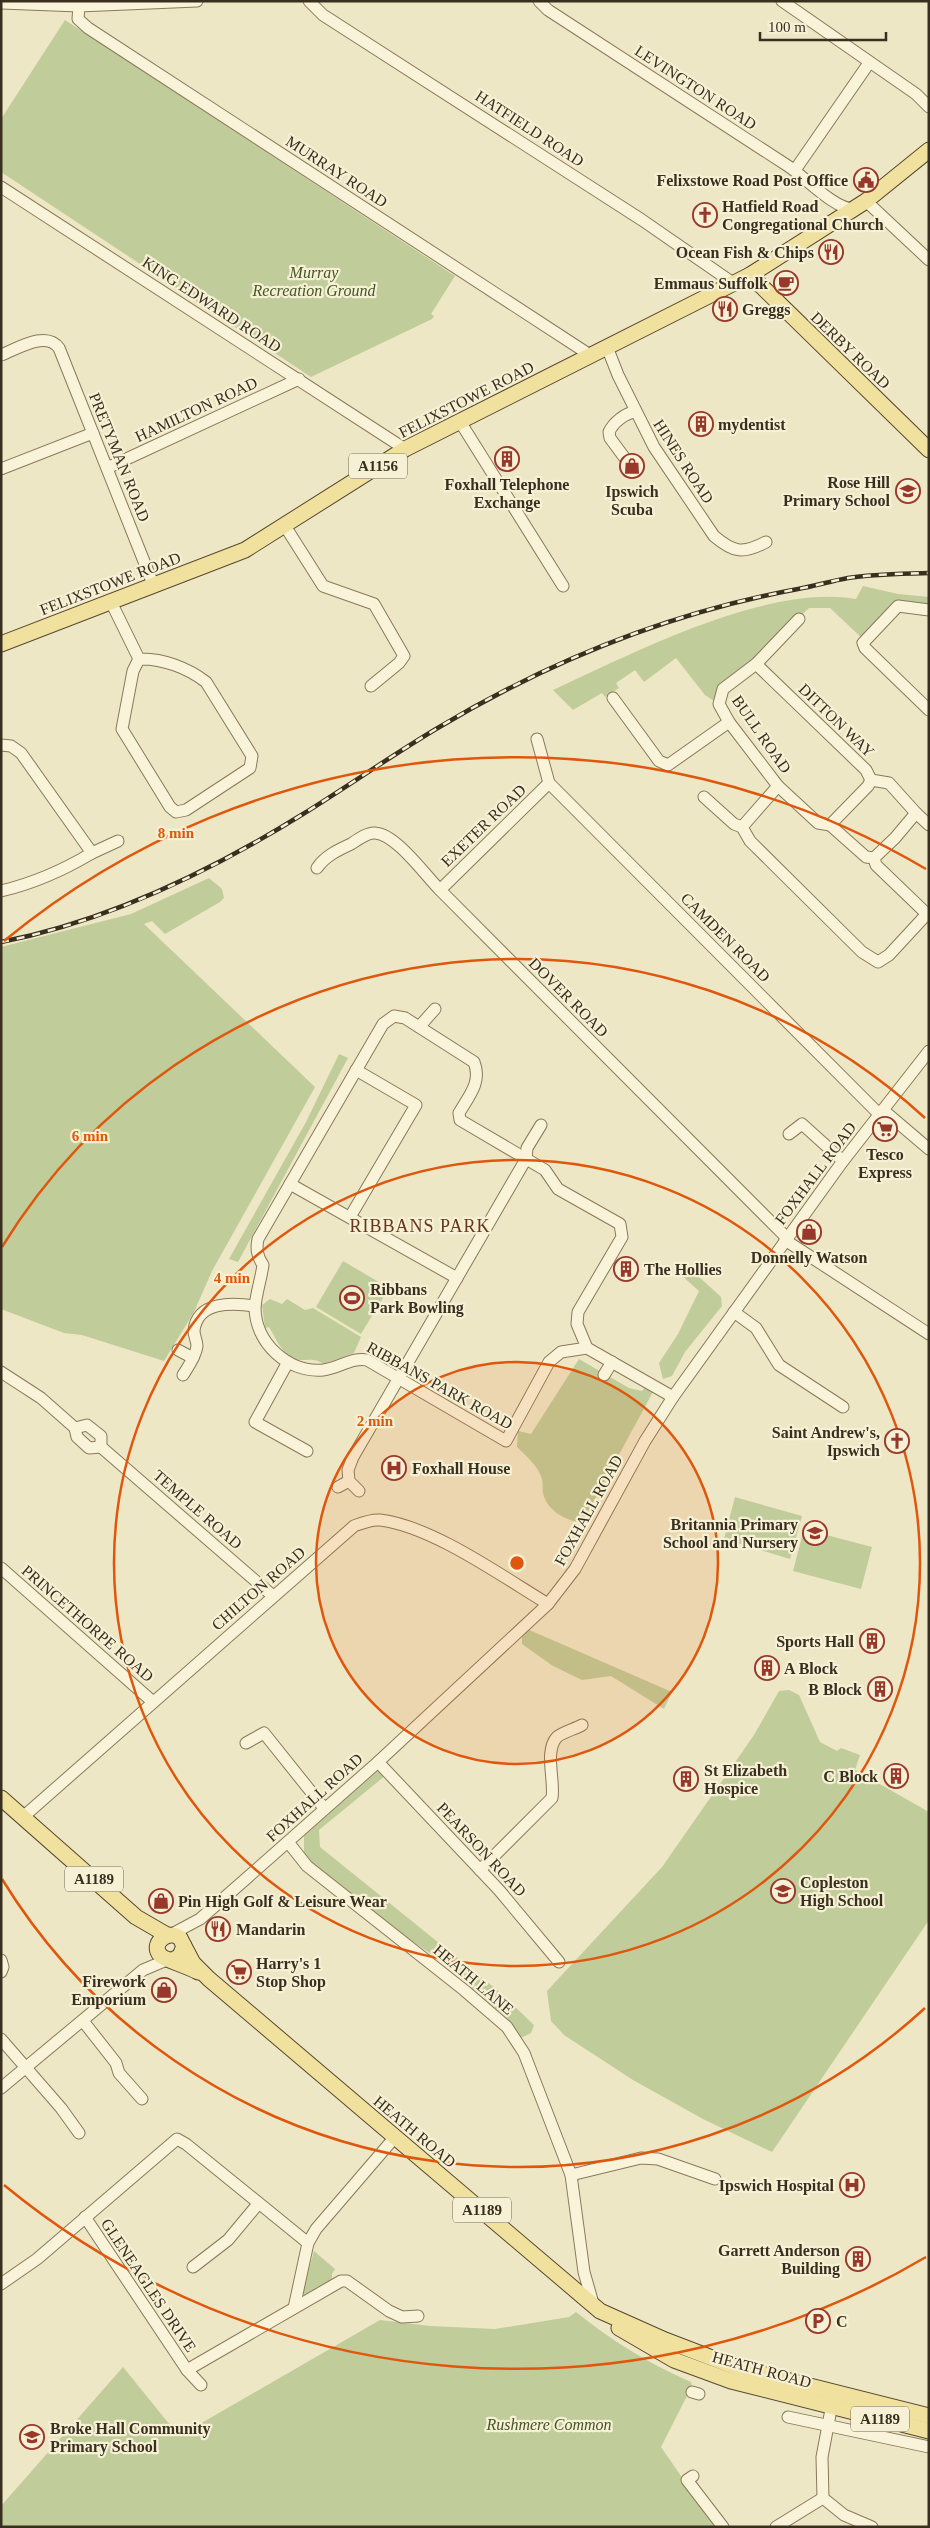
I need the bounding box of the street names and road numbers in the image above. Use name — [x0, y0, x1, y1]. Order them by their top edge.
street label: LEVINGTON ROAD — [632, 42, 760, 133]
street label: HATFIELD ROAD — [472, 87, 587, 170]
street label: MURRAY ROAD — [283, 132, 391, 211]
street label: KING EDWARD ROAD — [139, 253, 284, 356]
street label: DERBY ROAD — [808, 308, 894, 392]
street label: FELIXSTOWE ROAD — [396, 358, 537, 441]
street label: HAMILTON ROAD — [132, 374, 260, 445]
street label: PRETYMAN ROAD — [86, 390, 153, 524]
street label: HINES ROAD — [650, 416, 717, 506]
road number: A1156 — [349, 454, 407, 478]
street label: FELIXSTOWE ROAD — [37, 549, 183, 618]
street label: DITTON WAY — [796, 680, 878, 761]
street label: BULL ROAD — [729, 692, 795, 776]
street label: EXETER ROAD — [438, 781, 529, 870]
street label: CAMDEN ROAD — [678, 889, 774, 985]
street label: DOVER ROAD — [526, 954, 612, 1040]
street label: FOXHALL ROAD — [771, 1119, 859, 1228]
street label: RIBBANS PARK ROAD — [364, 1338, 516, 1433]
street label: FOXHALL ROAD — [551, 1452, 626, 1568]
street label: TEMPLE ROAD — [150, 1466, 245, 1552]
street label: CHILTON ROAD — [208, 1543, 308, 1633]
street label: PRINCETHORPE ROAD — [19, 1562, 157, 1685]
street label: FOXHALL ROAD — [263, 1750, 366, 1845]
street label: PEARSON ROAD — [434, 1799, 530, 1900]
road number: A1189 — [65, 1866, 123, 1892]
street label: HEATH LANE — [430, 1941, 517, 2018]
street label: HEATH ROAD — [370, 2092, 459, 2171]
road number: A1189 — [453, 2198, 511, 2222]
street label: GLENEAGLES DRIVE — [98, 2215, 199, 2355]
street label: HEATH ROAD — [711, 2348, 813, 2391]
road number: A1189 — [851, 2406, 909, 2432]

